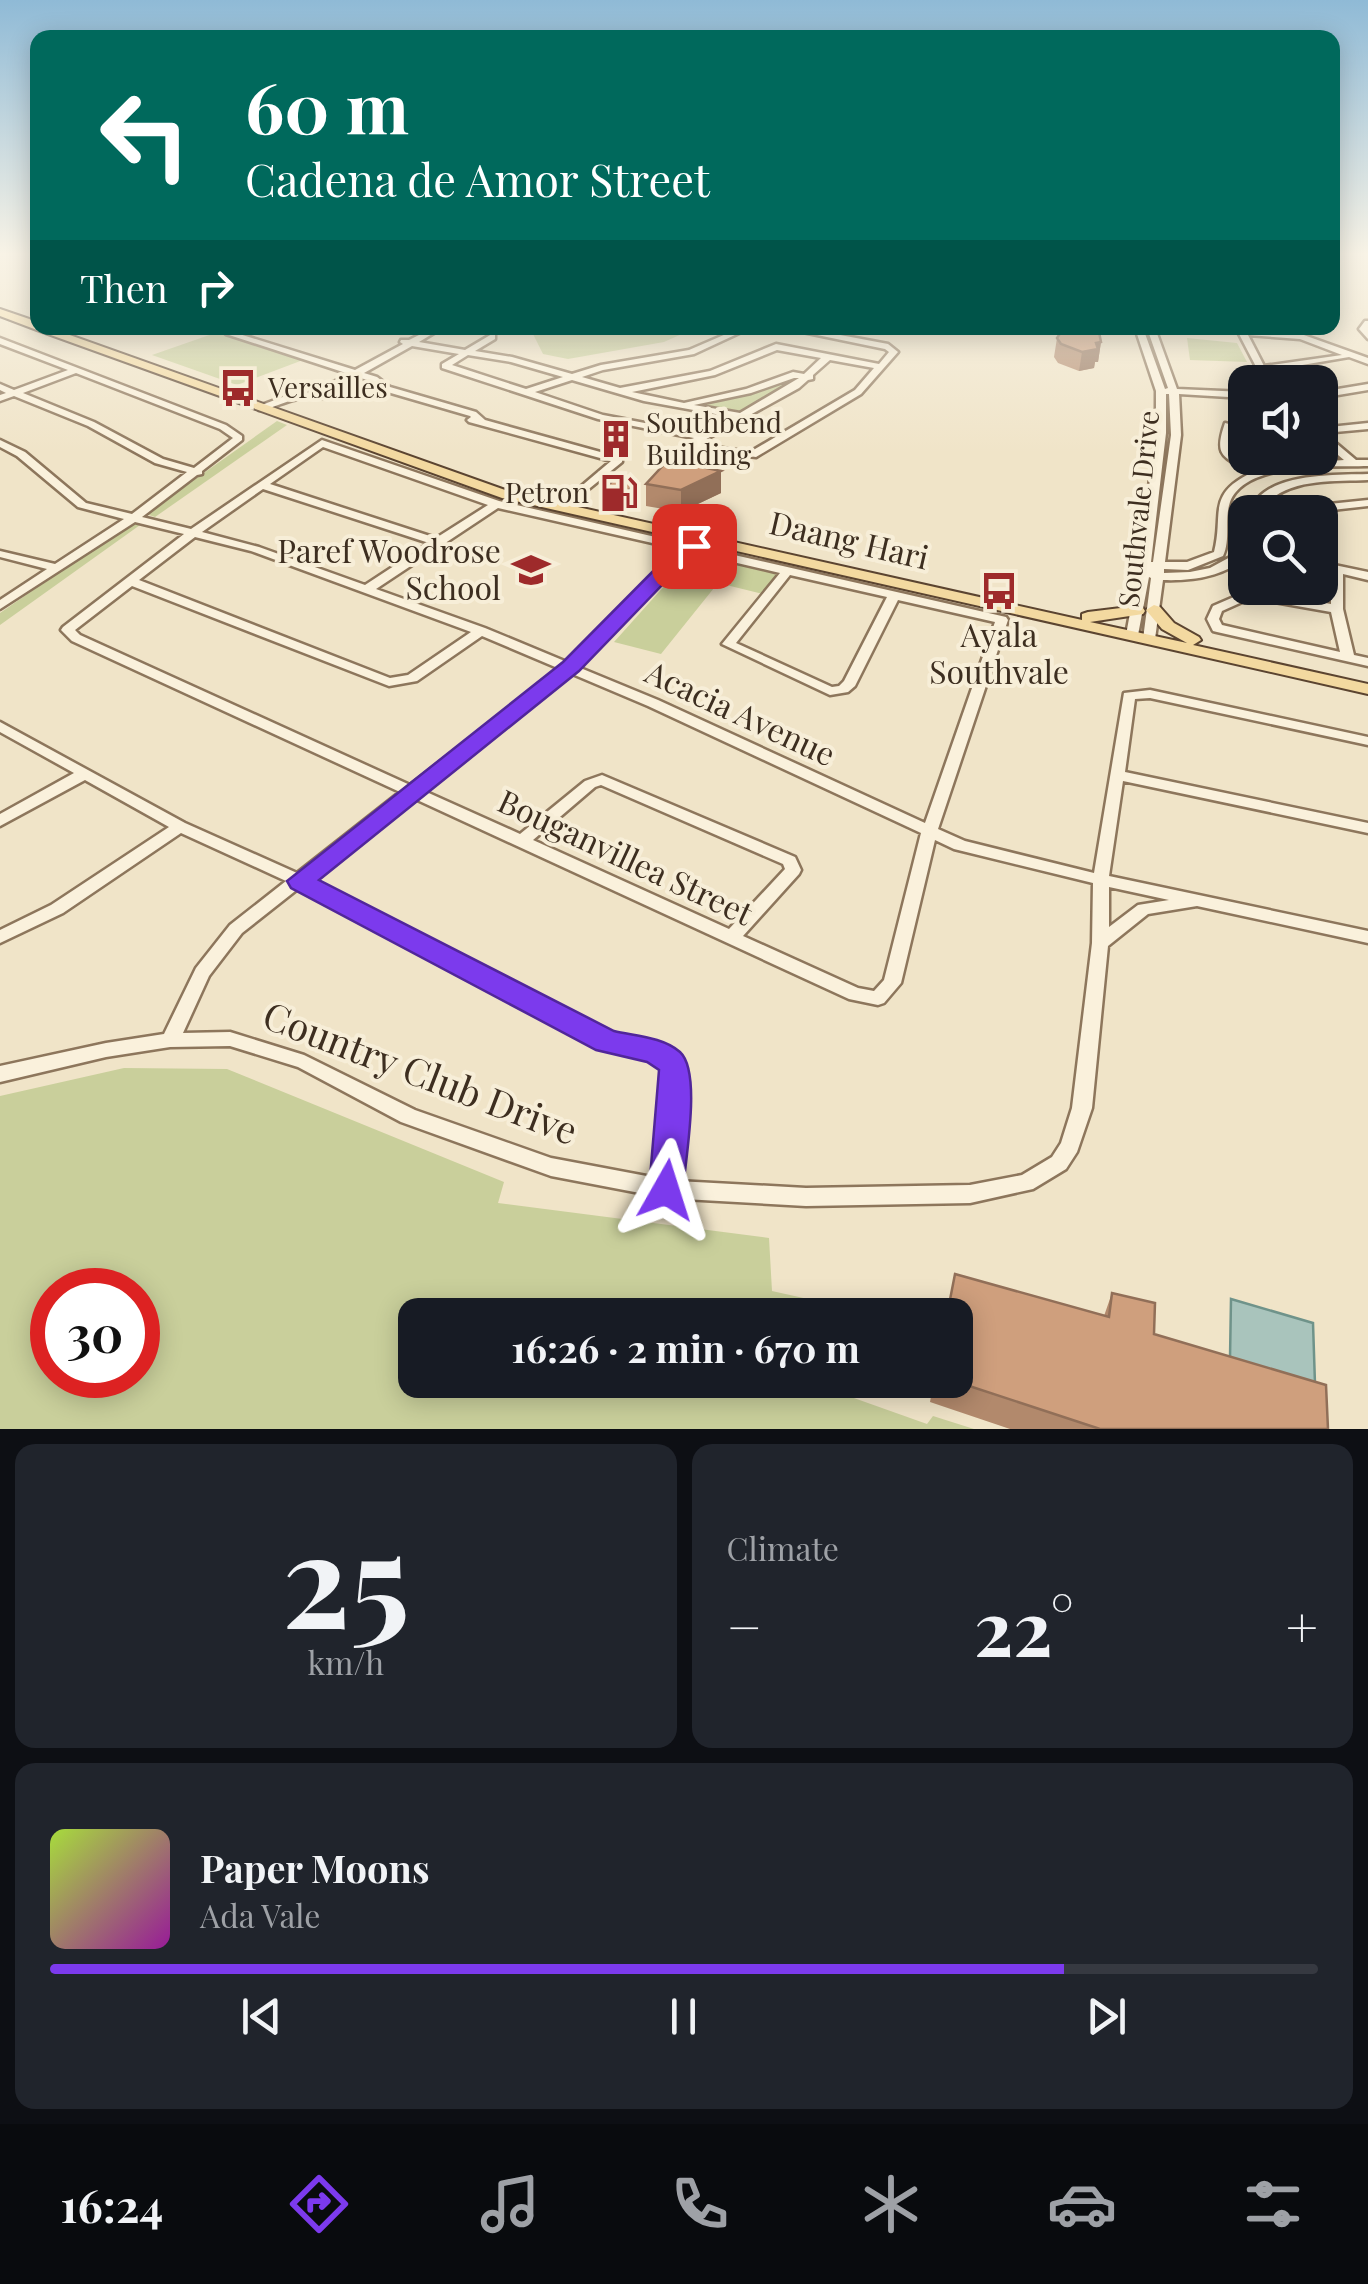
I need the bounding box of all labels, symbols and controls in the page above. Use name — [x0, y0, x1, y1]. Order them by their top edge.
text: 60 m — [245, 58, 409, 152]
icon: left — [80, 70, 210, 200]
text: Cadena de Amor Street — [245, 148, 710, 208]
icon: right — [188, 260, 243, 315]
text: Then — [80, 262, 168, 313]
map controls — [1228, 365, 1338, 605]
button: sound — [1228, 365, 1338, 475]
bus stop icon: Versailles — [217, 367, 259, 409]
place label: Versailles — [267, 368, 388, 405]
place label: Southbend Building — [646, 403, 782, 472]
street label: Southvale Drive — [1109, 409, 1166, 609]
building icon: Southbend Building — [595, 418, 637, 460]
fuel station icon: Petron — [598, 472, 640, 514]
place label: Petron — [505, 473, 589, 510]
button: search — [1228, 495, 1338, 605]
street label: Daang Hari — [766, 499, 933, 578]
pin — [652, 504, 737, 589]
icon: arrive — [667, 519, 722, 574]
place label: Paref Woodrose School — [277, 528, 501, 608]
school or university icon: Paref Woodrose School — [510, 549, 552, 591]
bus stop icon: Ayala Southvale — [978, 570, 1020, 612]
place label: Ayala Southvale — [929, 612, 1069, 692]
street label: Acacia Avenue — [638, 649, 843, 774]
street label: Bouganvillea Street — [492, 778, 761, 934]
street label: Country Club Drive — [256, 988, 585, 1155]
position arrow — [614, 1138, 718, 1242]
speed limit sign: 30 — [30, 1268, 160, 1398]
text: 16:26 · 2 min · 670 m — [511, 1322, 860, 1373]
text: 25 — [282, 1488, 410, 1662]
text: Climate — [727, 1526, 839, 1569]
text: 22° — [974, 1575, 1074, 1675]
text: − — [727, 1588, 762, 1662]
text: + — [1286, 1588, 1318, 1662]
text: km/h — [307, 1640, 384, 1683]
text: Paper Moons — [200, 1842, 429, 1893]
text: Ada Vale — [200, 1893, 320, 1936]
icon: previous — [234, 1989, 289, 2044]
icon: pause — [656, 1989, 711, 2044]
icon: next — [1079, 1989, 1134, 2044]
icon: directions — [284, 2169, 354, 2239]
icon: music — [475, 2169, 545, 2239]
icon: phone — [665, 2169, 735, 2239]
icon: climate — [856, 2169, 926, 2239]
icon: car — [1047, 2169, 1117, 2239]
icon: filters — [1238, 2169, 1308, 2239]
text: 16:24 — [60, 2174, 163, 2234]

